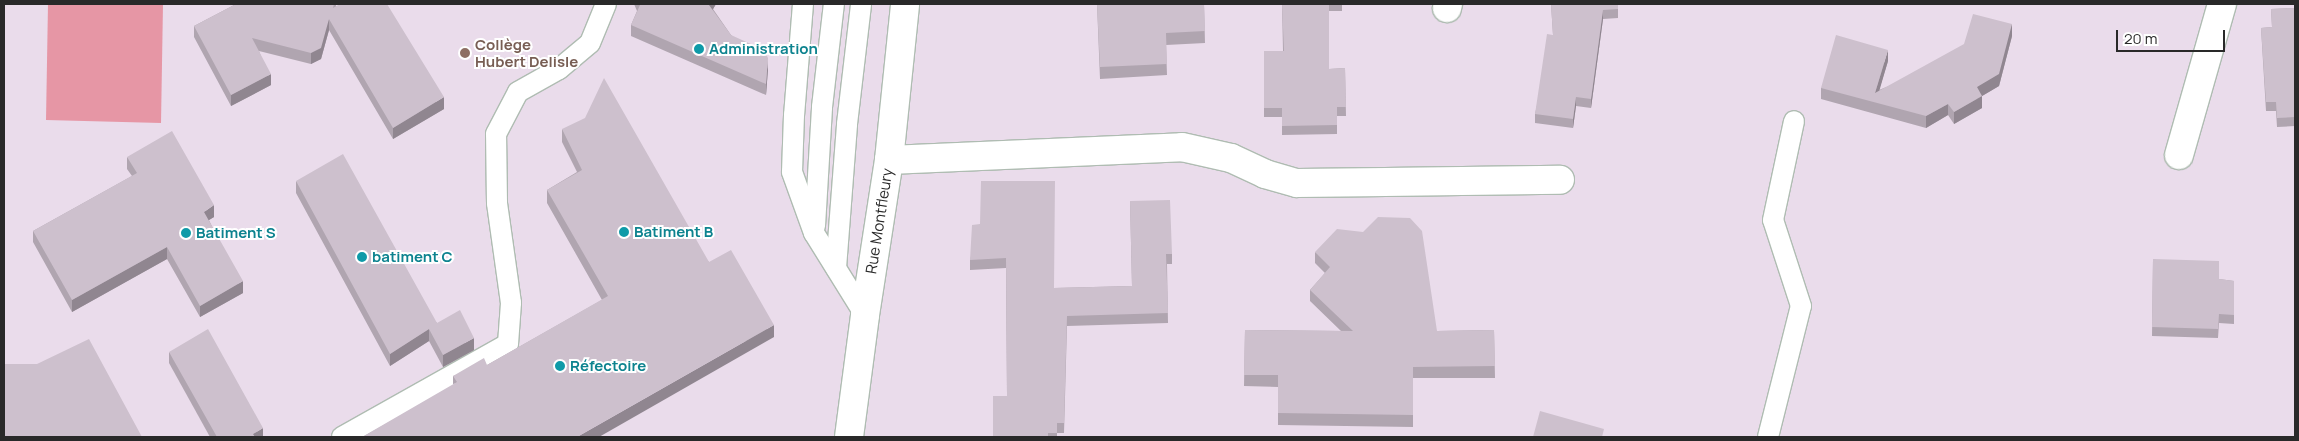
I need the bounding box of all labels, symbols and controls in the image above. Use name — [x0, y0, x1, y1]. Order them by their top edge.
scale bar — [2119, 20, 2228, 52]
text: 20 m — [2124, 28, 2157, 49]
place label: Collège Hubert Delisle — [475, 35, 578, 70]
place label: Administration — [709, 40, 818, 58]
marker: Administration — [693, 43, 705, 55]
marker: Collège Hubert Delisle — [459, 47, 471, 59]
street label: Rue Montfleury — [862, 167, 896, 275]
place label: Batiment B — [634, 223, 713, 241]
place label: Batiment S — [196, 224, 276, 242]
marker: Batiment B — [618, 226, 630, 238]
marker: Batiment S — [180, 227, 192, 239]
place label: batiment C — [372, 248, 453, 266]
marker: batiment C — [356, 251, 368, 263]
place label: Réfectoire — [570, 357, 646, 375]
marker: Réfectoire — [554, 360, 566, 372]

